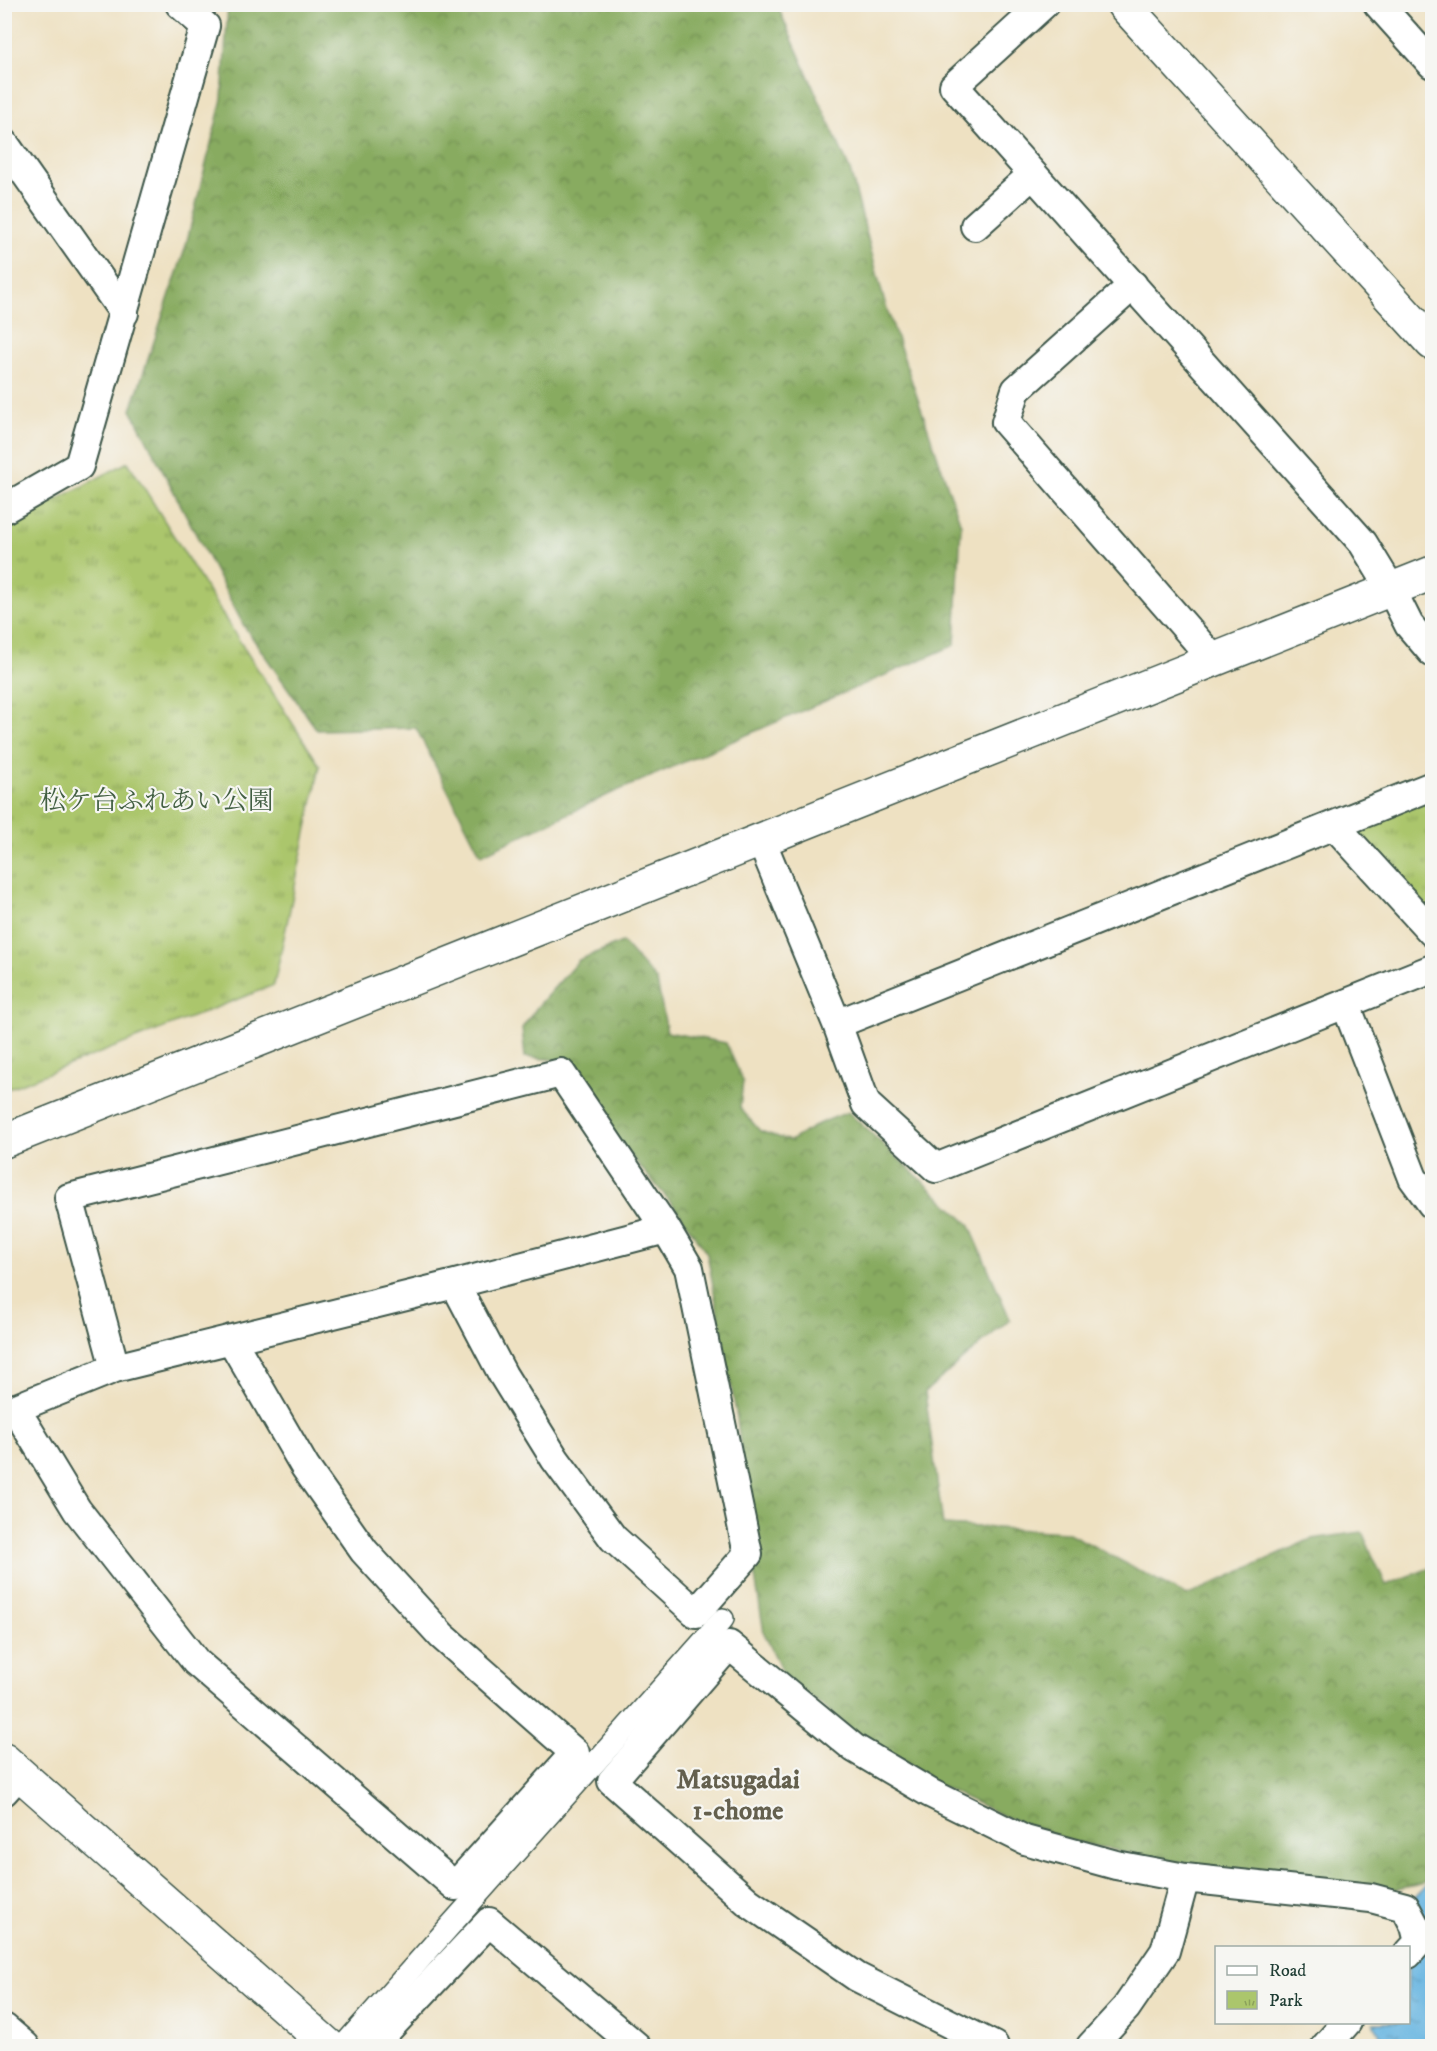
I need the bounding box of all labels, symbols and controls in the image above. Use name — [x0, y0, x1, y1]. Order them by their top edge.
park label: 松ケ台ふれあい公園 — [40, 785, 274, 818]
district label: Matsugadai 1-chome — [676, 1763, 800, 1828]
legend — [1215, 1946, 1410, 2024]
text: Road — [1269, 1960, 1306, 1982]
text: Park — [1269, 1990, 1303, 2012]

